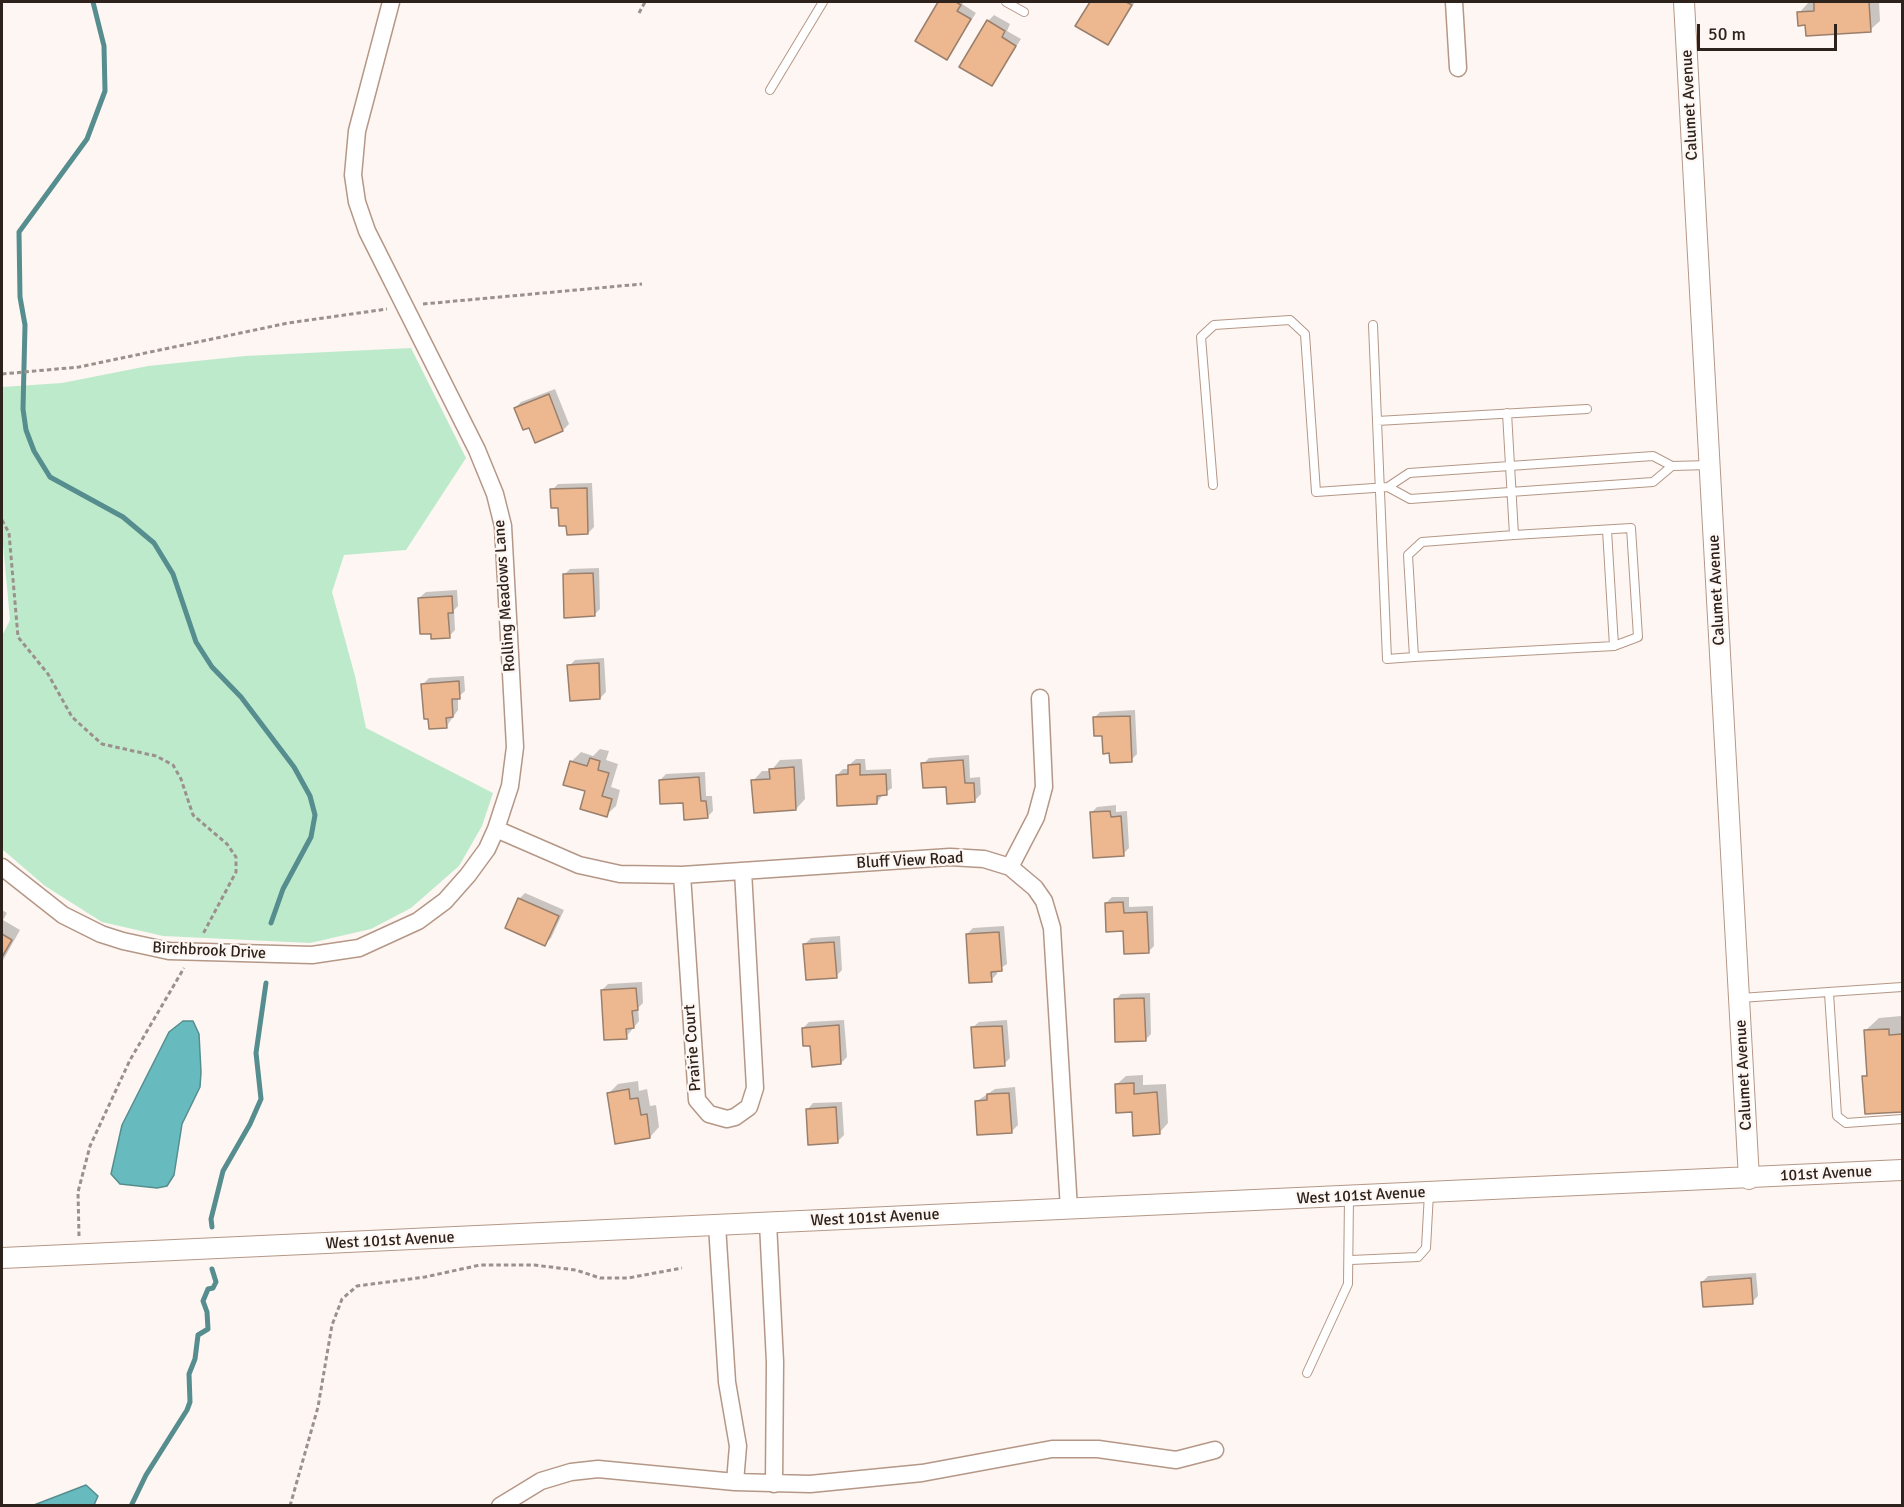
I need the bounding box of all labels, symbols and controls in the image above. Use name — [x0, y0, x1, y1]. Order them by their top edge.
scale bar — [1700, 12, 1840, 50]
text: 50 m — [1708, 23, 1746, 45]
street label: Calumet Avenue — [1678, 49, 1702, 161]
street label: Rolling Meadows Lane — [490, 519, 520, 673]
street label: Calumet Avenue — [1705, 534, 1729, 646]
street label: Bluff View Road — [856, 849, 964, 873]
street label: Birchbrook Drive — [152, 938, 266, 964]
street label: Prairie Court — [680, 1004, 706, 1092]
street label: Calumet Avenue — [1732, 1019, 1756, 1131]
street label: 101st Avenue — [1780, 1162, 1872, 1186]
street label: West 101st Avenue — [1296, 1183, 1426, 1209]
street label: West 101st Avenue — [810, 1205, 940, 1231]
street label: West 101st Avenue — [325, 1228, 455, 1254]

